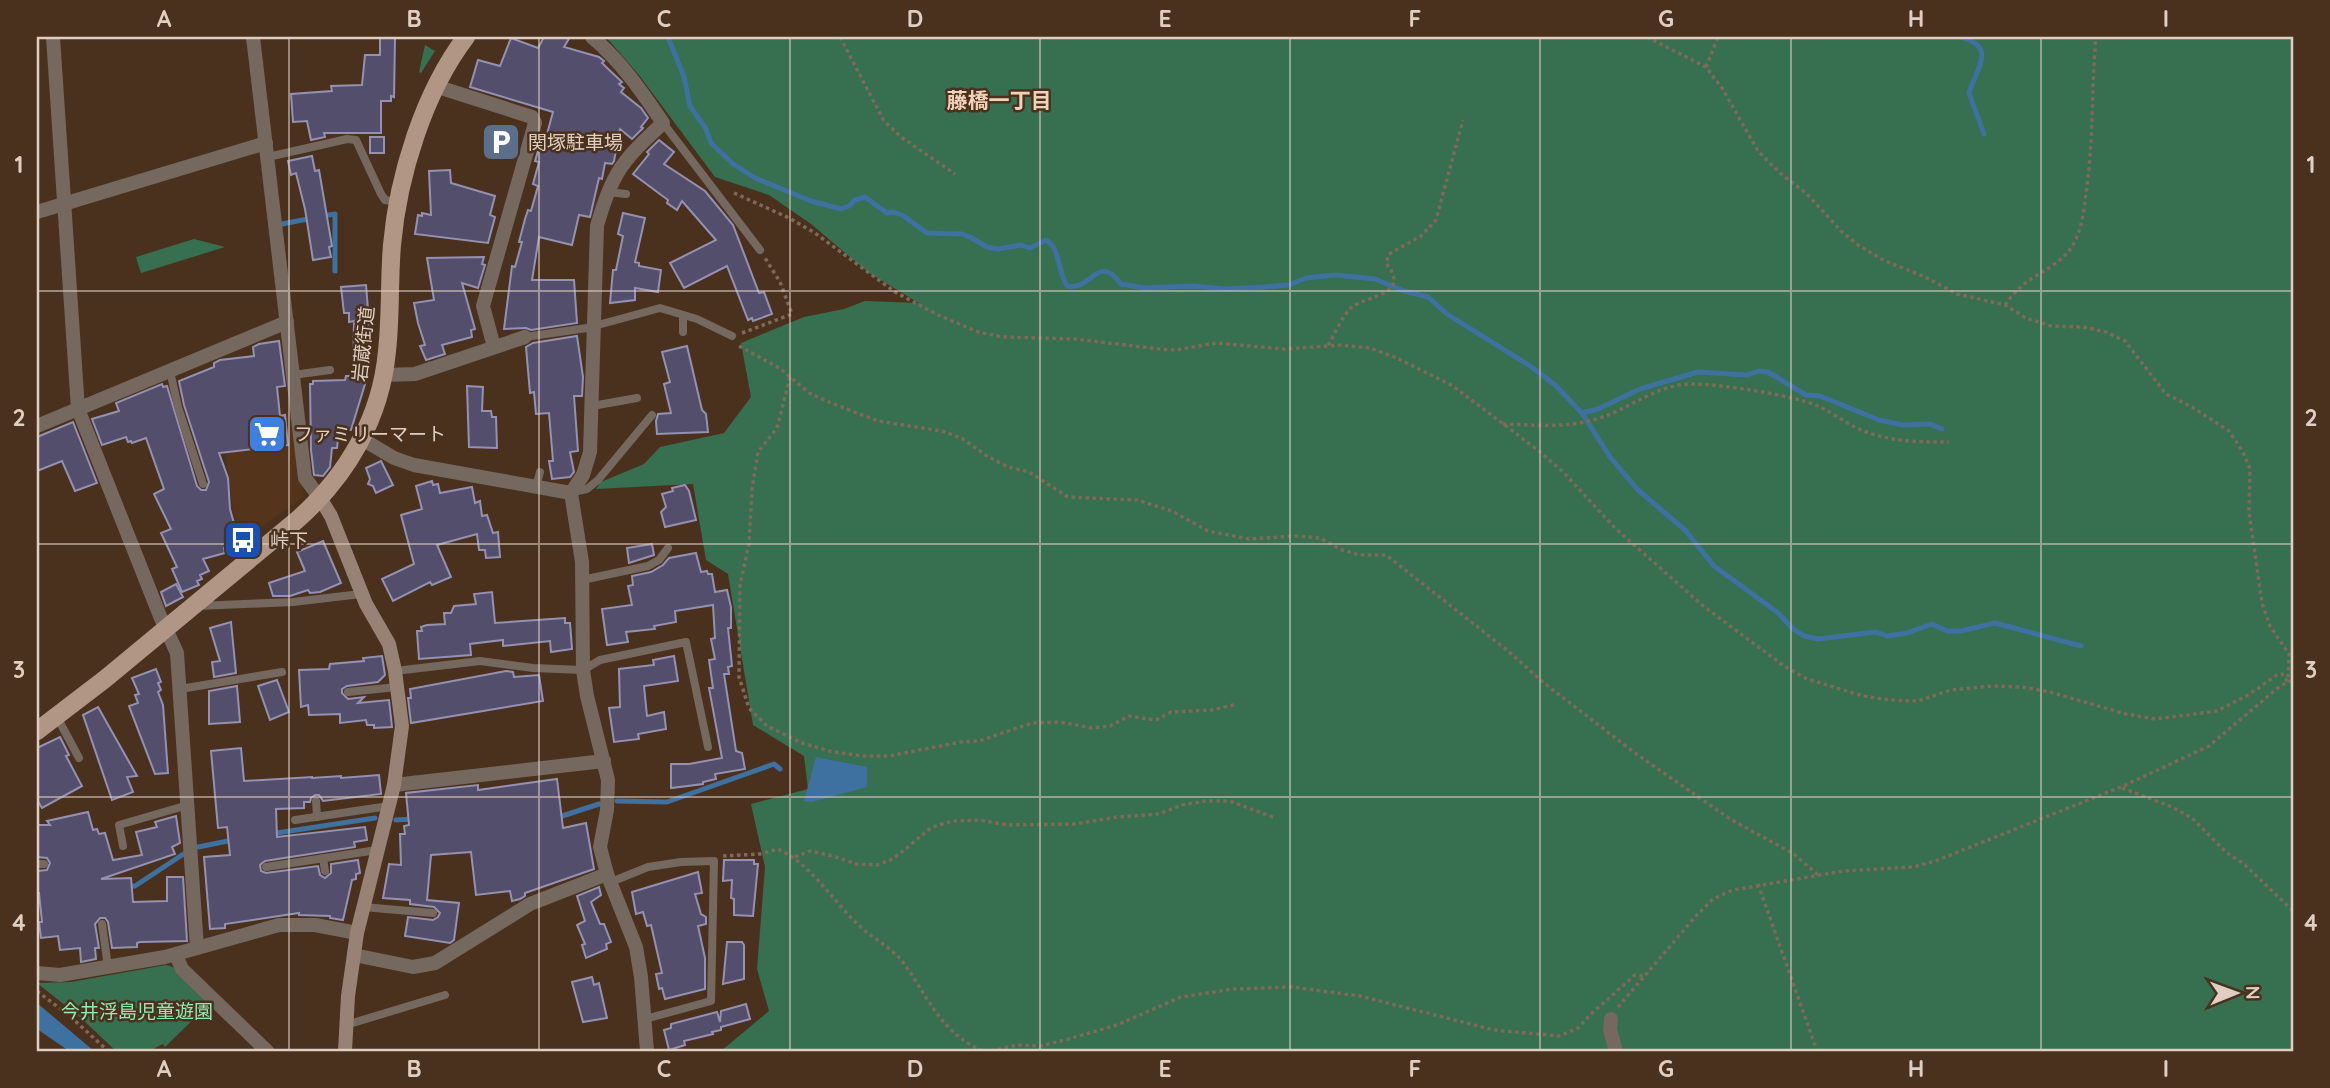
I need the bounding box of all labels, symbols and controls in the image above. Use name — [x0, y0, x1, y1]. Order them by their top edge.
text: A — [157, 4, 172, 33]
text: B — [406, 4, 422, 33]
text: C — [657, 4, 671, 33]
text: D — [907, 4, 923, 33]
text: E — [1158, 4, 1172, 33]
text: F — [1409, 4, 1421, 33]
text: G — [1658, 4, 1674, 33]
text: H — [1908, 4, 1924, 33]
text: I — [2163, 4, 2169, 33]
district label: 藤橋一丁目 — [947, 87, 1052, 113]
parking icon: 関塚駐車場 — [480, 121, 522, 163]
place label: 関塚駐車場 — [528, 130, 623, 154]
text: 1 — [15, 150, 23, 179]
text: 1 — [2307, 150, 2315, 179]
street label: 岩蔵街道 — [347, 305, 379, 383]
text: 2 — [12, 403, 26, 432]
text: 2 — [2304, 403, 2318, 432]
supermarket icon: ファミリーマート — [246, 413, 288, 455]
place label: ファミリーマート — [294, 422, 446, 446]
bus stop icon: 峠下 — [222, 519, 264, 561]
place label: 峠下 — [270, 528, 308, 552]
text: 3 — [13, 655, 25, 684]
text: 3 — [2305, 655, 2317, 684]
text: 4 — [12, 908, 26, 937]
text: 4 — [2304, 908, 2318, 937]
north arrow — [2200, 958, 2270, 1028]
text: N — [2241, 986, 2265, 1000]
park label: 今井浮島児童遊園 — [61, 999, 213, 1023]
text: A — [157, 1054, 172, 1083]
text: B — [406, 1054, 422, 1083]
text: C — [657, 1054, 671, 1083]
text: D — [907, 1054, 923, 1083]
text: E — [1158, 1054, 1172, 1083]
text: F — [1409, 1054, 1421, 1083]
text: G — [1658, 1054, 1674, 1083]
text: H — [1908, 1054, 1924, 1083]
text: I — [2163, 1054, 2169, 1083]

